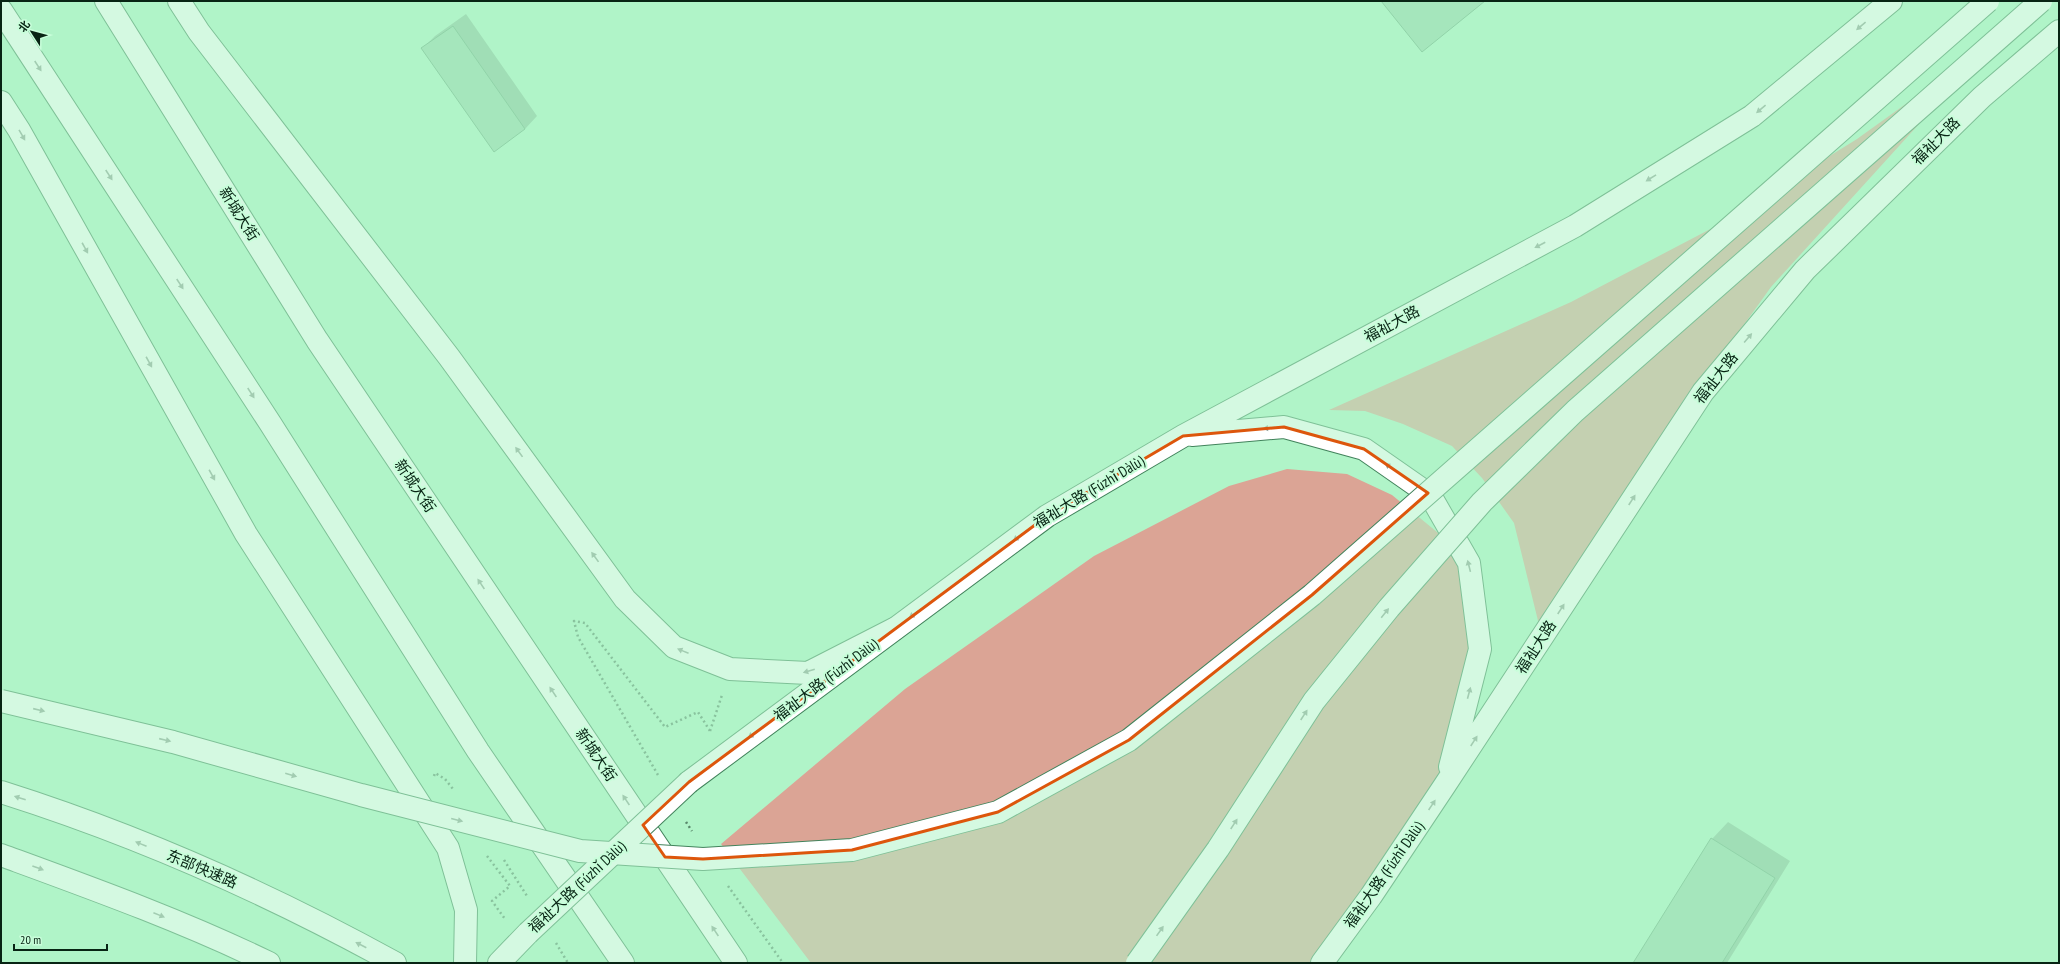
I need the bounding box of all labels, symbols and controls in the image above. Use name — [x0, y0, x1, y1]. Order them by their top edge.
north arrow — [12, 12, 52, 52]
text: 北 — [15, 18, 33, 35]
one-way arrow — [1856, 21, 1867, 30]
one-way arrow — [34, 61, 41, 72]
one-way arrow — [1755, 104, 1766, 113]
street label: 福祉大路 — [1908, 113, 1964, 169]
one-way arrow — [18, 129, 25, 141]
one-way arrow — [105, 169, 112, 181]
one-way arrow — [1645, 175, 1657, 182]
street label: 新城大街 — [215, 183, 263, 244]
one-way arrow — [82, 242, 89, 254]
one-way arrow — [1534, 242, 1546, 248]
one-way arrow — [176, 278, 183, 290]
street label: 福祉大路 — [1361, 301, 1423, 346]
one-way arrow — [1744, 333, 1753, 343]
street label: 福祉大路 — [1690, 348, 1742, 407]
one-way arrow — [145, 356, 152, 367]
one-way arrow — [247, 388, 255, 398]
one-way arrow — [1263, 425, 1275, 432]
one-way arrow — [514, 447, 523, 458]
street label: 福祉大路 (Fúzhǐ Dàlù) — [1030, 451, 1148, 532]
street label: 新城大街 — [391, 456, 440, 516]
one-way arrow — [1385, 463, 1396, 471]
one-way arrow — [209, 469, 216, 481]
one-way arrow — [1628, 495, 1636, 506]
one-way arrow — [1013, 533, 1024, 541]
one-way arrow — [591, 552, 599, 563]
one-way arrow — [1466, 560, 1472, 572]
one-way arrow — [477, 579, 485, 589]
one-way arrow — [1557, 603, 1564, 615]
one-way arrow — [1380, 608, 1389, 619]
one-way arrow — [909, 610, 919, 618]
street label: 福祉大路 — [1511, 616, 1560, 677]
street label: 福祉大路 (Fúzhǐ Dàlù) — [770, 634, 882, 725]
one-way arrow — [678, 648, 689, 654]
one-way arrow — [802, 668, 814, 674]
one-way arrow — [549, 687, 557, 697]
one-way arrow — [1466, 687, 1472, 700]
one-way arrow — [33, 707, 45, 713]
one-way arrow — [1301, 709, 1308, 721]
street label: 新城大街 — [572, 725, 621, 785]
one-way arrow — [748, 730, 759, 738]
one-way arrow — [1470, 736, 1478, 746]
one-way arrow — [159, 737, 172, 743]
one-way arrow — [285, 772, 297, 778]
one-way arrow — [13, 795, 25, 801]
one-way arrow — [622, 795, 630, 805]
one-way arrow — [1428, 799, 1436, 810]
one-way arrow — [450, 817, 463, 823]
street label: 福祉大路 (Fúzhǐ Dàlù) — [1340, 817, 1428, 932]
one-way arrow — [1230, 819, 1238, 830]
street label: 福祉大路 (Fúzhǐ Dàlù) — [524, 836, 630, 937]
one-way arrow — [135, 840, 147, 846]
street label: 东部快速路 — [164, 845, 240, 892]
one-way arrow — [32, 866, 44, 872]
one-way arrow — [153, 913, 165, 919]
one-way arrow — [711, 925, 719, 936]
scale bar — [14, 926, 107, 952]
one-way arrow — [1156, 926, 1164, 936]
text: 20 m — [20, 932, 41, 947]
one-way arrow — [355, 942, 366, 948]

